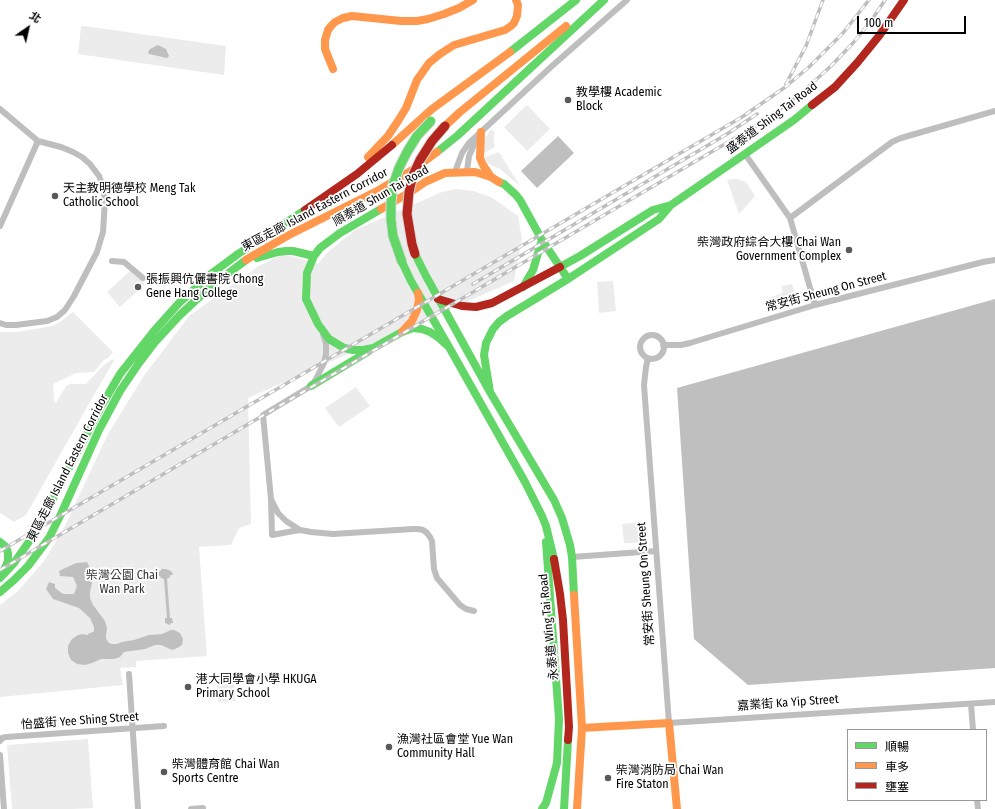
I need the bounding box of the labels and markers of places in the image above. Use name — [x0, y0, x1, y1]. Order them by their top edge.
place label: 教學樓 Academic Block — [576, 86, 662, 114]
marker: 教學樓 Academic Block — [563, 95, 573, 105]
place label: 天主教明德學校 Meng Tak Catholic School — [63, 182, 195, 210]
marker: 天主教明德學校 Meng Tak Catholic School — [50, 191, 60, 201]
place label: 柴灣政府綜合大樓 Chai Wan Government Complex — [697, 236, 841, 264]
marker: 柴灣政府綜合大樓 Chai Wan Government Complex — [844, 245, 854, 255]
place label: 張振興伉儷書院 Chong Gene Hang College — [146, 273, 263, 301]
marker: 張振興伉儷書院 Chong Gene Hang College — [133, 282, 143, 292]
place label: 港大同學會小學 HKUGA Primary School — [196, 673, 317, 701]
marker: 港大同學會小學 HKUGA Primary School — [183, 682, 193, 692]
place label: 漁灣社區會堂 Yue Wan Community Hall — [397, 733, 513, 761]
marker: 漁灣社區會堂 Yue Wan Community Hall — [384, 742, 394, 752]
place label: 柴灣體育館 Chai Wan Sports Centre — [172, 758, 280, 786]
place label: 柴灣消防局 Chai Wan Fire Staton — [616, 764, 724, 792]
marker: 柴灣體育館 Chai Wan Sports Centre — [159, 767, 169, 777]
marker: 柴灣消防局 Chai Wan Fire Staton — [603, 773, 613, 783]

